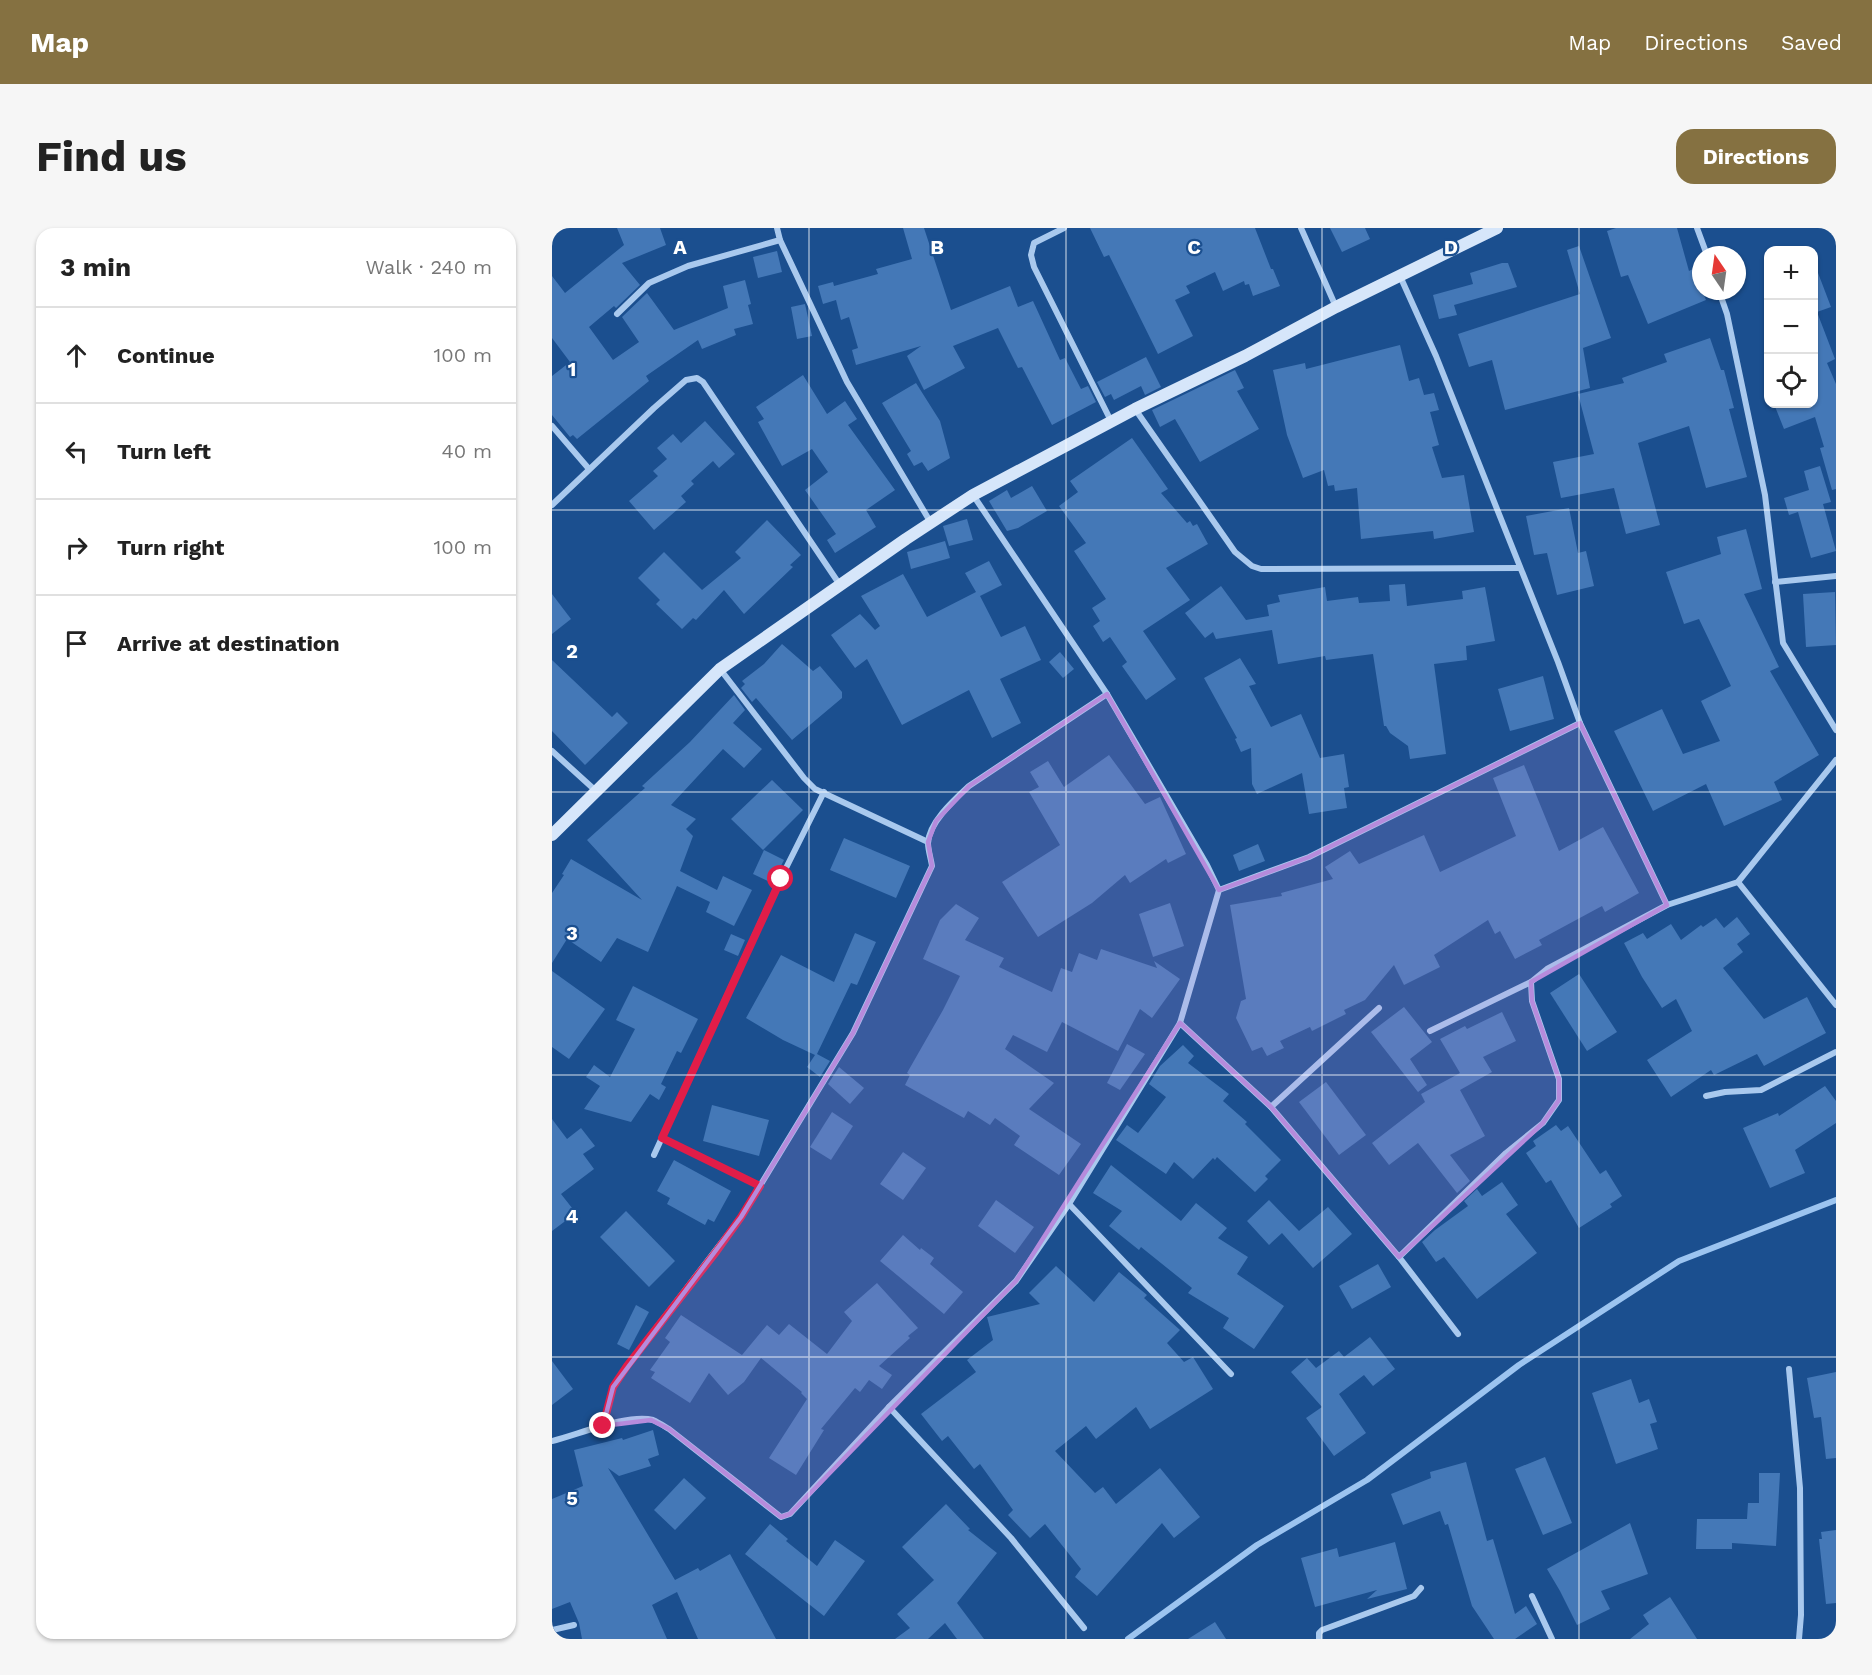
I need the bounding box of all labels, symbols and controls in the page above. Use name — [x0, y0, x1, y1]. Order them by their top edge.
text: Map — [30, 26, 89, 59]
text: Map — [1568, 30, 1611, 55]
text: Directions — [1644, 30, 1748, 55]
text: Saved — [1781, 30, 1842, 55]
button: Directions — [1676, 129, 1836, 184]
text: Find us — [36, 132, 187, 181]
text: A — [673, 235, 687, 259]
text: B — [930, 235, 944, 259]
text: C — [1187, 235, 1201, 259]
text: D — [1444, 235, 1458, 259]
north arrow — [1692, 246, 1746, 300]
map controls — [1764, 246, 1818, 408]
button: + — [1764, 246, 1818, 300]
text: 3 min — [60, 252, 131, 282]
text: Walk · 240 m — [365, 255, 492, 279]
button: − — [1764, 300, 1818, 354]
icon: ahead — [60, 339, 93, 372]
text: Continue — [117, 343, 215, 368]
text: 100 m — [433, 343, 492, 367]
button: locate — [1764, 354, 1818, 408]
text: 1 — [568, 357, 576, 381]
icon: left — [60, 435, 93, 468]
text: Turn left — [117, 439, 211, 464]
text: 40 m — [441, 439, 492, 463]
icon: right — [60, 531, 93, 564]
text: Turn right — [117, 535, 224, 560]
text: 100 m — [433, 535, 492, 559]
icon: arrive — [60, 627, 93, 660]
text: Arrive at destination — [117, 631, 340, 656]
text: 2 — [566, 639, 578, 663]
route start — [767, 865, 793, 891]
text: 3 — [566, 921, 578, 945]
text: 4 — [566, 1204, 579, 1228]
route end — [589, 1412, 615, 1438]
text: 5 — [566, 1486, 578, 1510]

